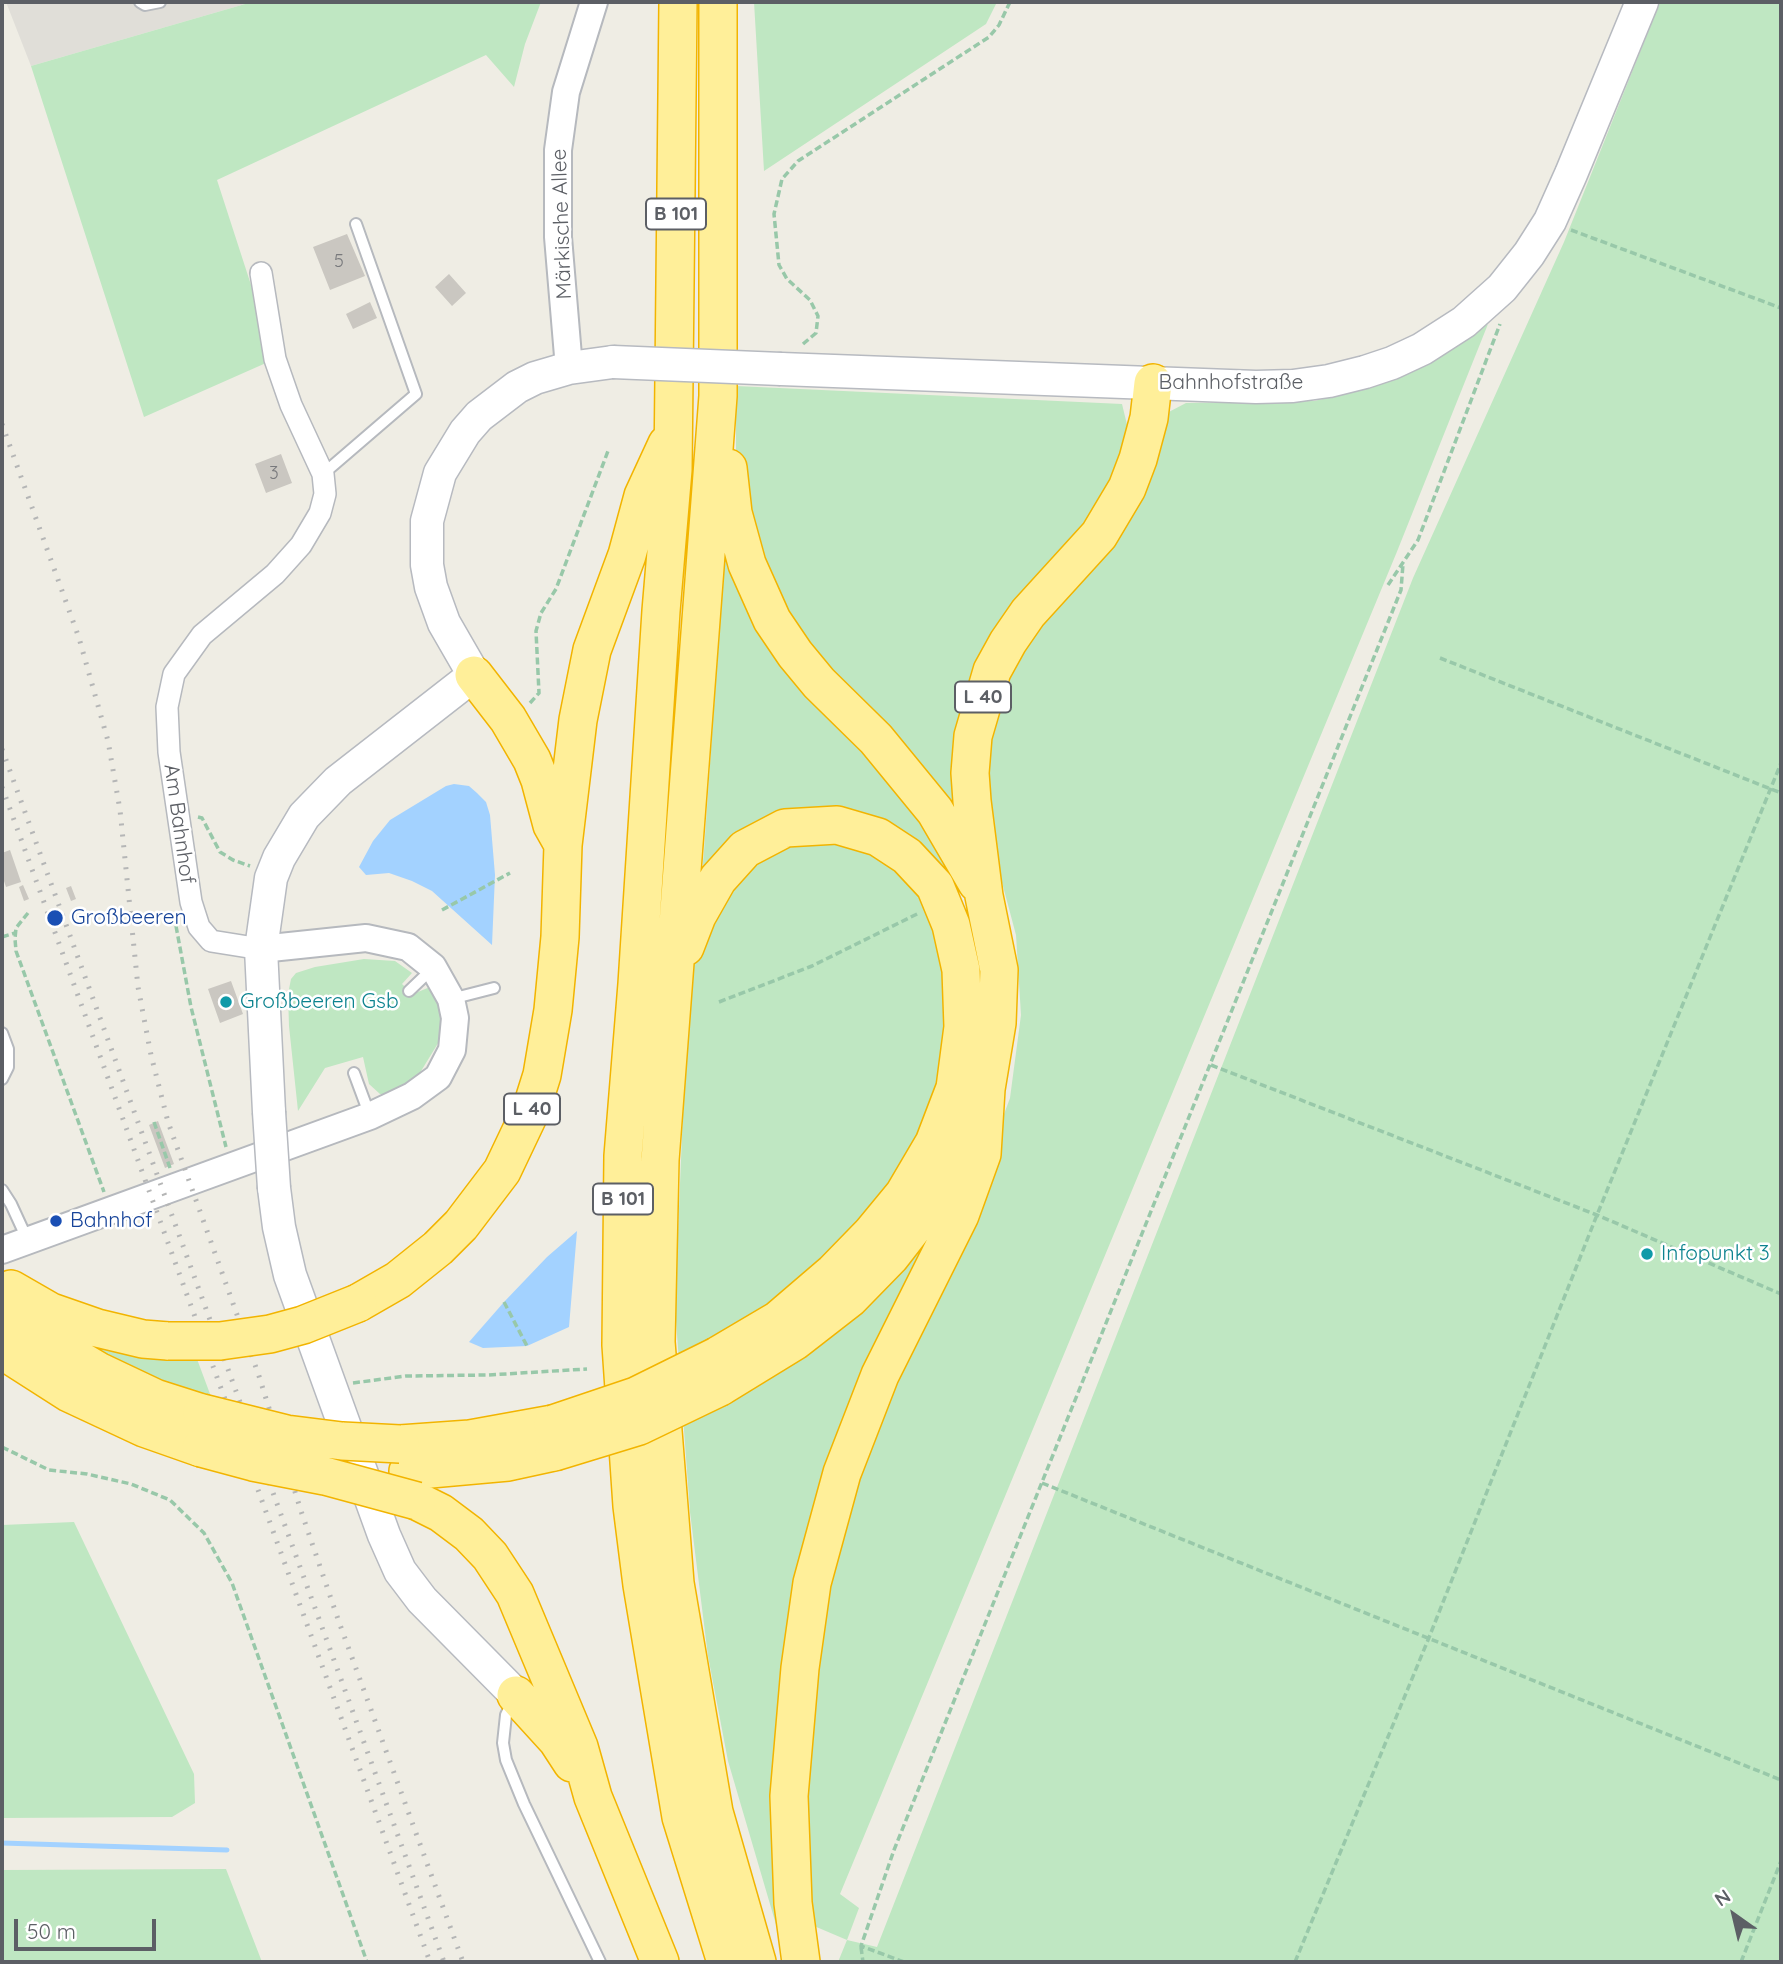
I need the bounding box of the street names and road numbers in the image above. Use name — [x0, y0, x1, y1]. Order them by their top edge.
street label: Märkische Allee — [547, 148, 577, 300]
road number: B 101 — [646, 198, 706, 230]
street label: Bahnhofstraße — [1159, 370, 1303, 396]
road number: L 40 — [955, 682, 1011, 712]
street label: Am Bahnhof — [158, 762, 200, 886]
road number: L 40 — [504, 1093, 560, 1124]
road number: B 101 — [593, 1184, 653, 1214]

